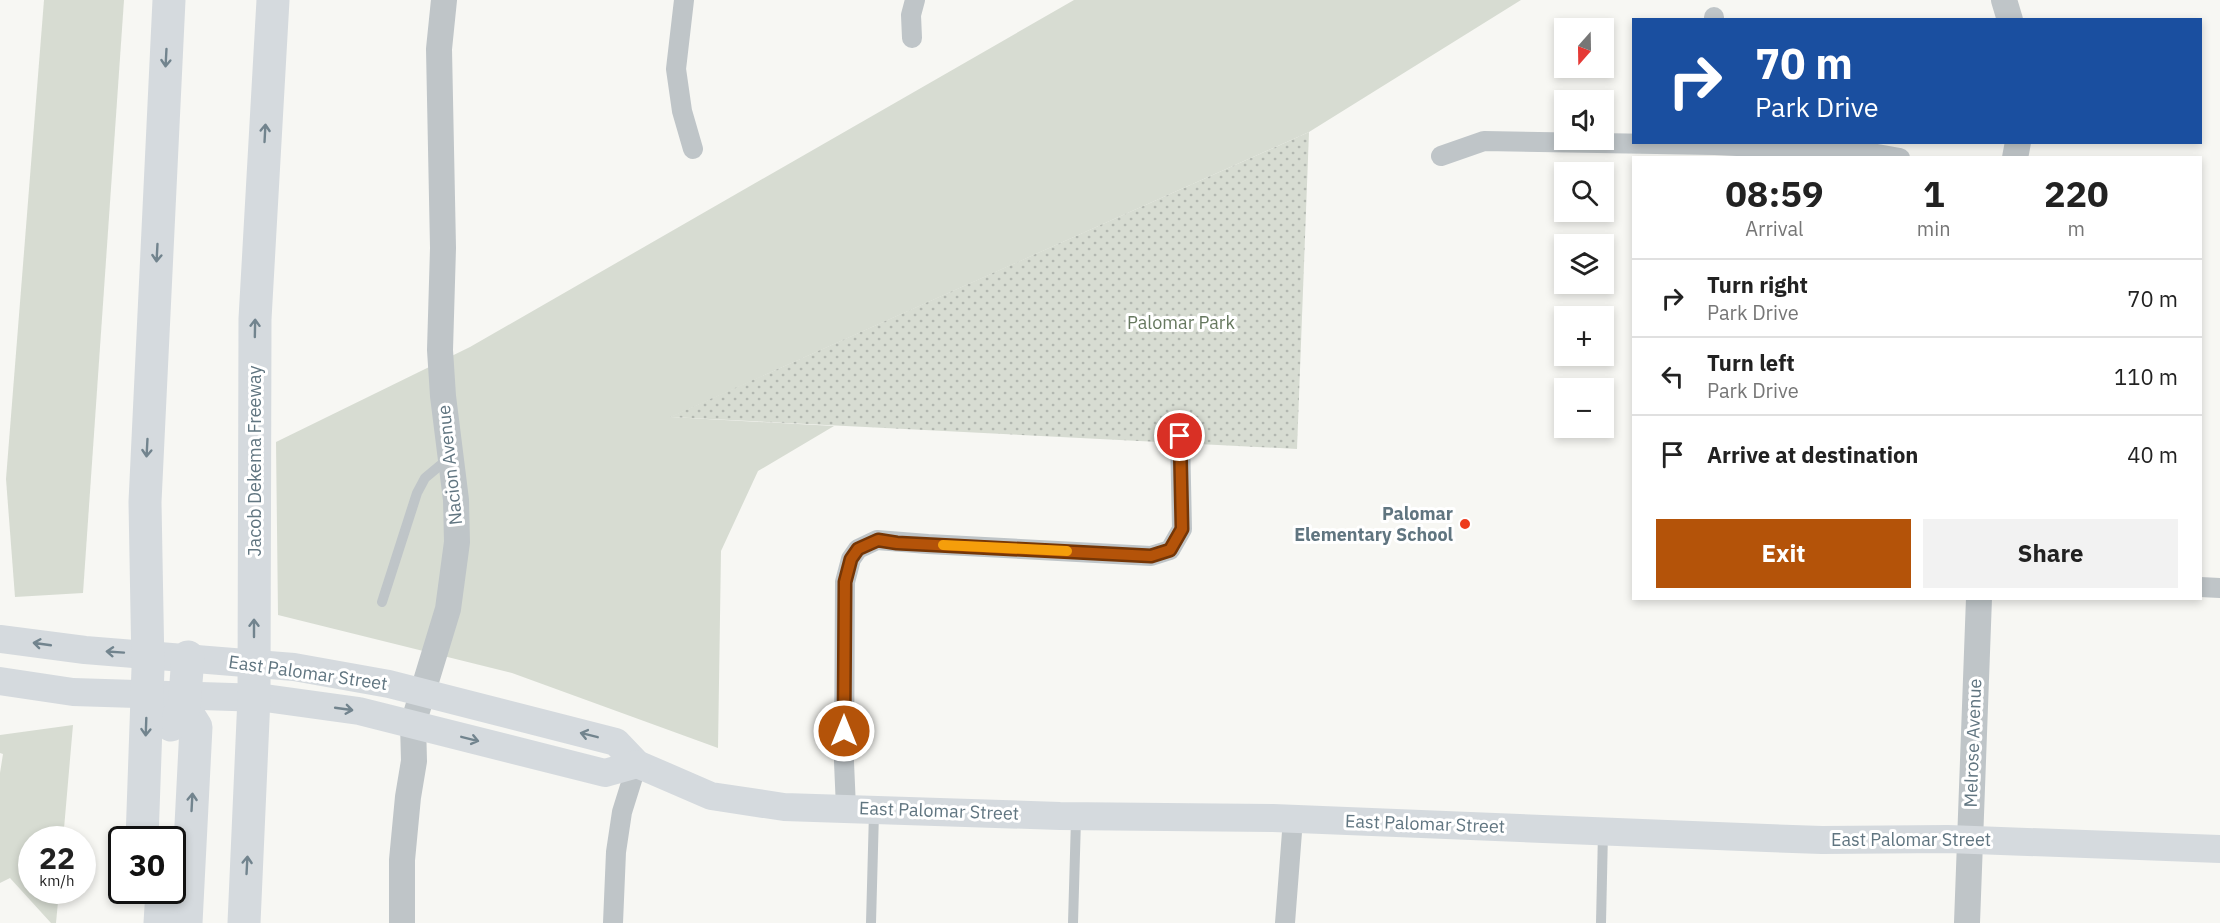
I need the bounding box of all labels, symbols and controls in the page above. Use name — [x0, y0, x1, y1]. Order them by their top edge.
north arrow — [1554, 18, 1614, 78]
map controls — [1554, 18, 1614, 438]
text: 70 m — [1755, 36, 1853, 91]
icon: right — [1656, 42, 1734, 120]
one-way arrow — [161, 48, 172, 68]
text: Park Drive — [1755, 89, 1879, 124]
button: sound — [1554, 90, 1614, 150]
one-way arrow — [260, 124, 271, 144]
button: search — [1554, 162, 1614, 222]
text: 08:59 — [1725, 170, 1824, 217]
text: 1 — [1923, 170, 1945, 217]
text: 220 — [2044, 170, 2109, 217]
text: Arrival — [1745, 215, 1804, 242]
text: min — [1917, 215, 1951, 242]
text: m — [2068, 215, 2085, 242]
button: layers — [1554, 234, 1614, 294]
one-way arrow — [151, 243, 162, 263]
text: Turn right — [1707, 270, 1808, 299]
icon: right — [1656, 282, 1689, 315]
text: 70 m — [2127, 284, 2178, 313]
text: Park Drive — [1707, 299, 1799, 326]
button: + — [1554, 306, 1614, 366]
park label: Palomar Park — [1127, 311, 1235, 334]
one-way arrow — [249, 318, 261, 338]
text: Turn left — [1707, 348, 1795, 377]
icon: left — [1656, 360, 1689, 393]
text: 110 m — [2114, 362, 2178, 391]
street label: Jacob Dekema Freeway — [243, 365, 266, 557]
text: Park Drive — [1707, 377, 1799, 404]
button: − — [1554, 378, 1614, 438]
street label: Nacion Avenue — [432, 404, 467, 526]
pin — [1154, 410, 1205, 461]
icon: arrive — [1163, 419, 1196, 452]
one-way arrow — [142, 437, 153, 457]
icon: arrive — [1656, 438, 1689, 471]
text: Arrive at destination — [1707, 440, 1918, 469]
text: 40 m — [2127, 440, 2178, 469]
place label: Palomar Elementary School — [1294, 502, 1454, 546]
marker: Palomar Elementary School — [1458, 517, 1472, 531]
button: Exit — [1656, 519, 1911, 588]
button: Share — [1923, 519, 2178, 588]
one-way arrow — [248, 618, 260, 638]
one-way arrow — [33, 639, 53, 650]
one-way arrow — [106, 646, 126, 657]
street label: East Palomar Street — [227, 650, 389, 695]
street label: Melrose Avenue — [1959, 678, 1986, 808]
position arrow — [812, 699, 876, 763]
one-way arrow — [334, 703, 354, 714]
one-way arrow — [140, 716, 152, 736]
one-way arrow — [580, 728, 599, 740]
one-way arrow — [460, 733, 479, 745]
one-way arrow — [187, 792, 198, 812]
street label: East Palomar Street — [859, 796, 1019, 825]
street label: East Palomar Street — [1345, 809, 1505, 838]
speed limit sign: 30 — [108, 826, 186, 904]
street label: East Palomar Street — [1831, 828, 1991, 851]
text: 22 — [39, 838, 75, 877]
one-way arrow — [241, 855, 252, 875]
text: km/h — [39, 871, 75, 890]

